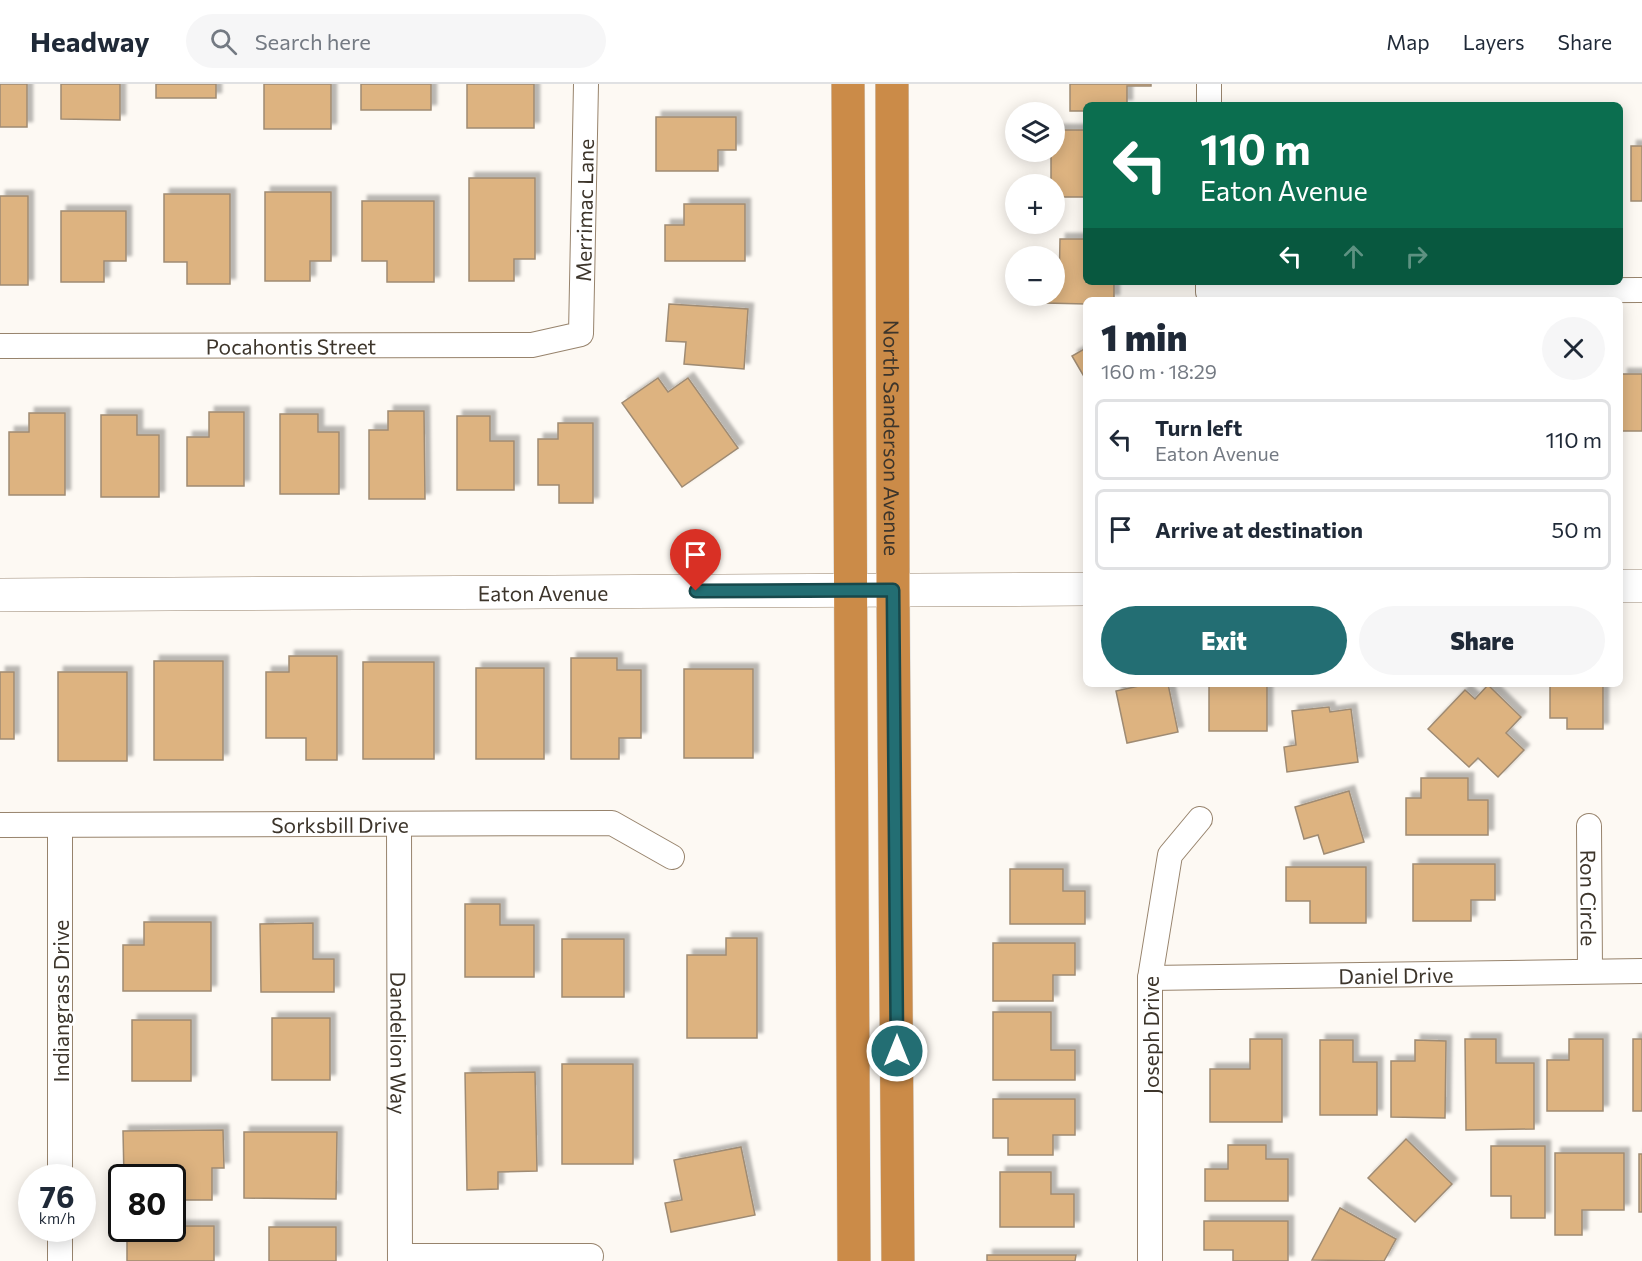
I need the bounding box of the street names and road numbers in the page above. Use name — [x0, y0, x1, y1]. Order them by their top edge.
street label: Merrimac Lane — [570, 138, 597, 282]
street label: North Sanderson Avenue — [880, 320, 905, 556]
street label: Pocahontis Street — [206, 333, 376, 358]
street label: Eaton Avenue — [478, 579, 608, 605]
street label: Sorksbill Drive — [271, 811, 409, 837]
street label: Ron Circle — [1577, 850, 1602, 946]
street label: Indiangrass Drive — [48, 920, 73, 1082]
street label: Daniel Drive — [1338, 961, 1454, 988]
street label: Dandelion Way — [387, 971, 412, 1115]
street label: Joseph Drive — [1138, 976, 1163, 1094]

